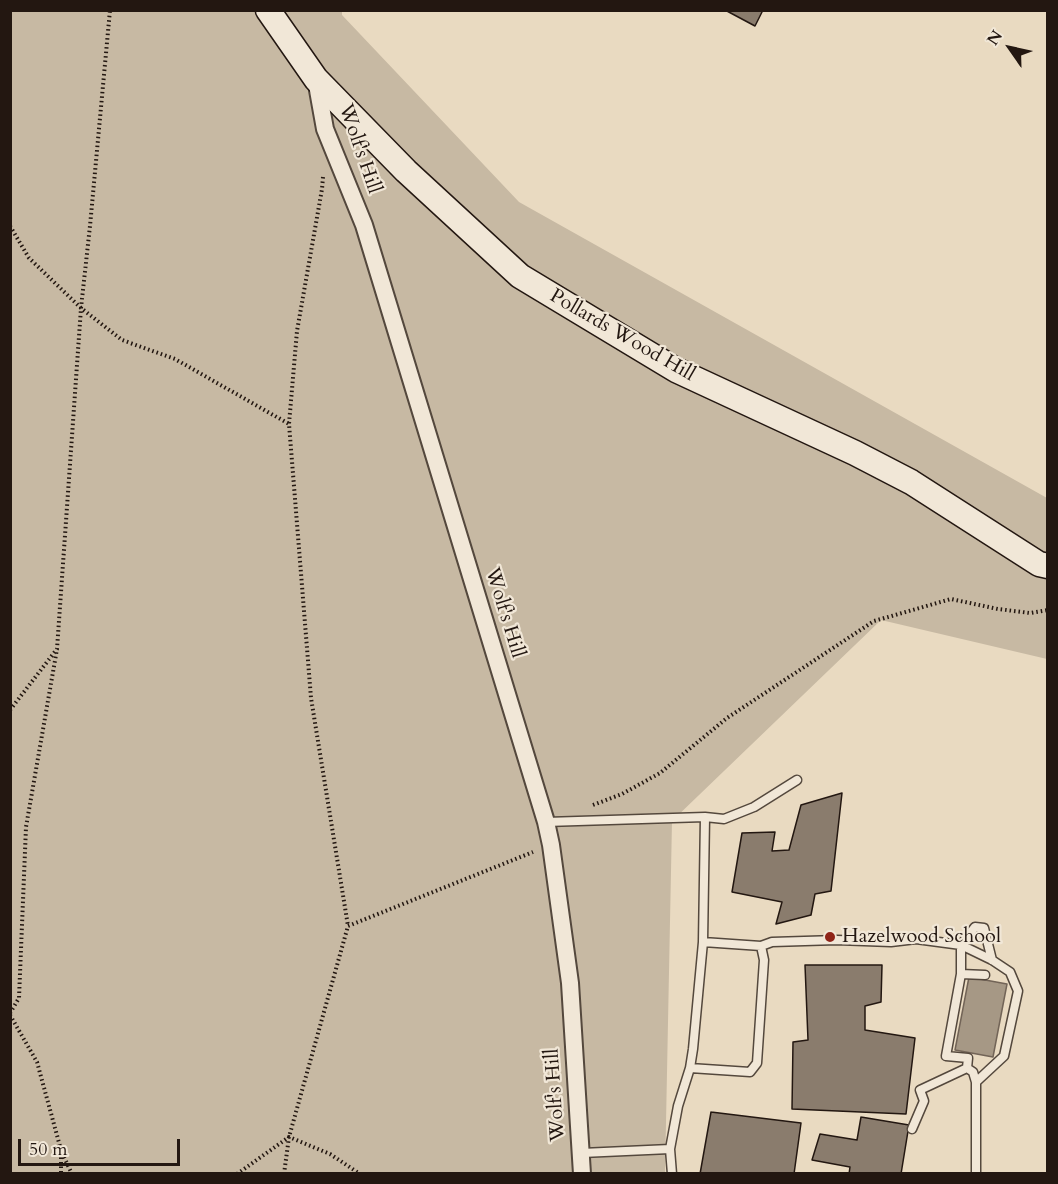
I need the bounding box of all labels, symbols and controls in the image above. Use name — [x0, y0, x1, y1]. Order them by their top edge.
north arrow — [980, 18, 1040, 78]
text: N — [982, 26, 1008, 50]
street label: Wolf's Hill — [332, 101, 386, 197]
street label: Pollards Wood Hill — [545, 285, 699, 387]
street label: Wolf's Hill — [479, 565, 529, 661]
place label: Hazelwood School — [842, 925, 1001, 949]
marker: Hazelwood School — [823, 930, 837, 944]
street label: Wolf's Hill — [541, 1048, 571, 1142]
scale bar — [21, 1127, 183, 1165]
text: 50 m — [29, 1137, 68, 1162]

